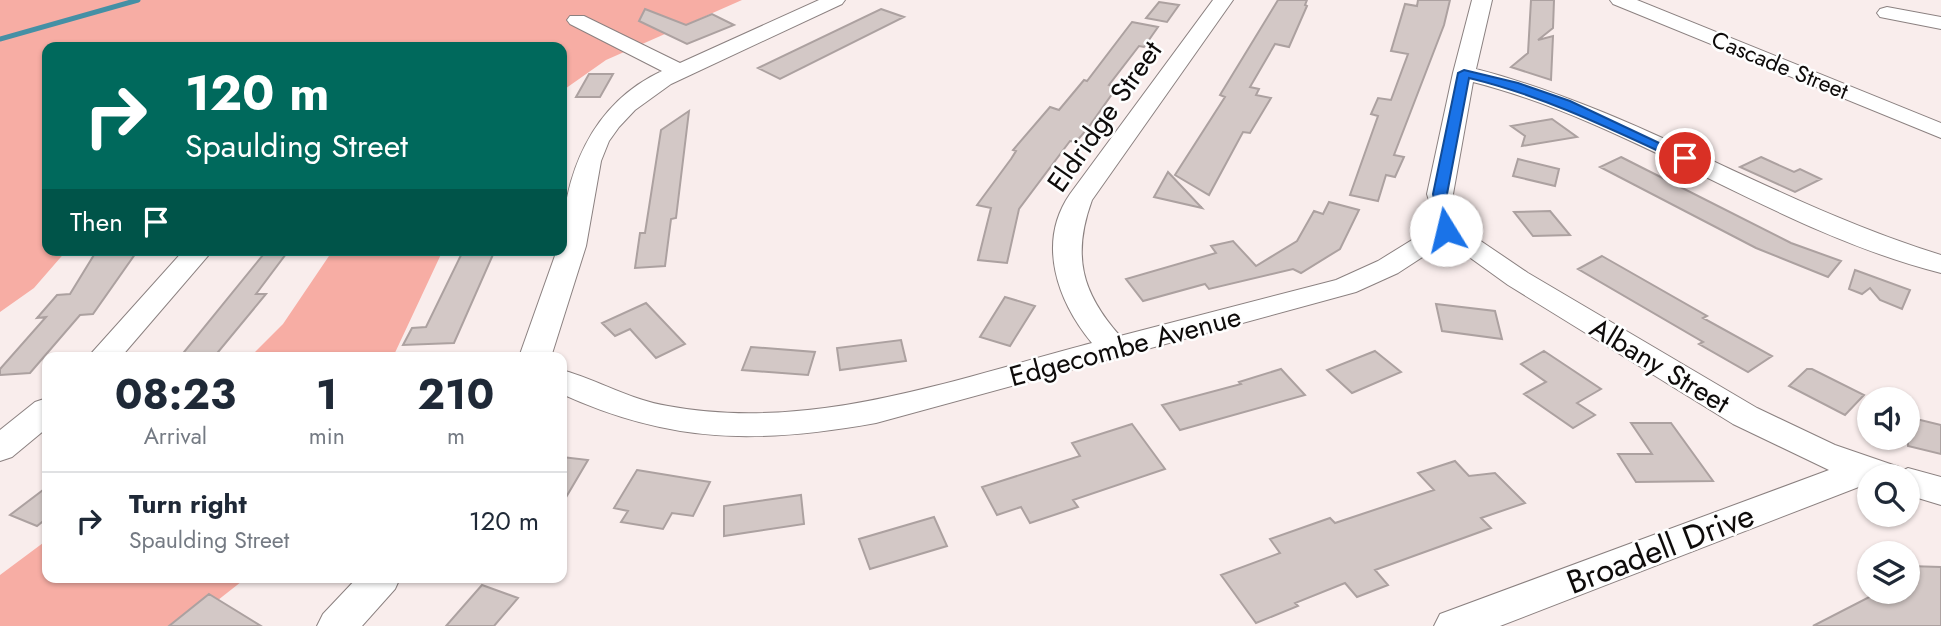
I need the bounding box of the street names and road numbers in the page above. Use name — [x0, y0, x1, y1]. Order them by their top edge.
street label: Cascade Street — [1706, 22, 1854, 108]
street label: Eldridge Street — [1037, 32, 1172, 200]
street label: Edgecombe Avenue — [1005, 296, 1246, 397]
street label: Albany Street — [1582, 308, 1738, 423]
street label: Broadell Drive — [1560, 491, 1761, 606]

